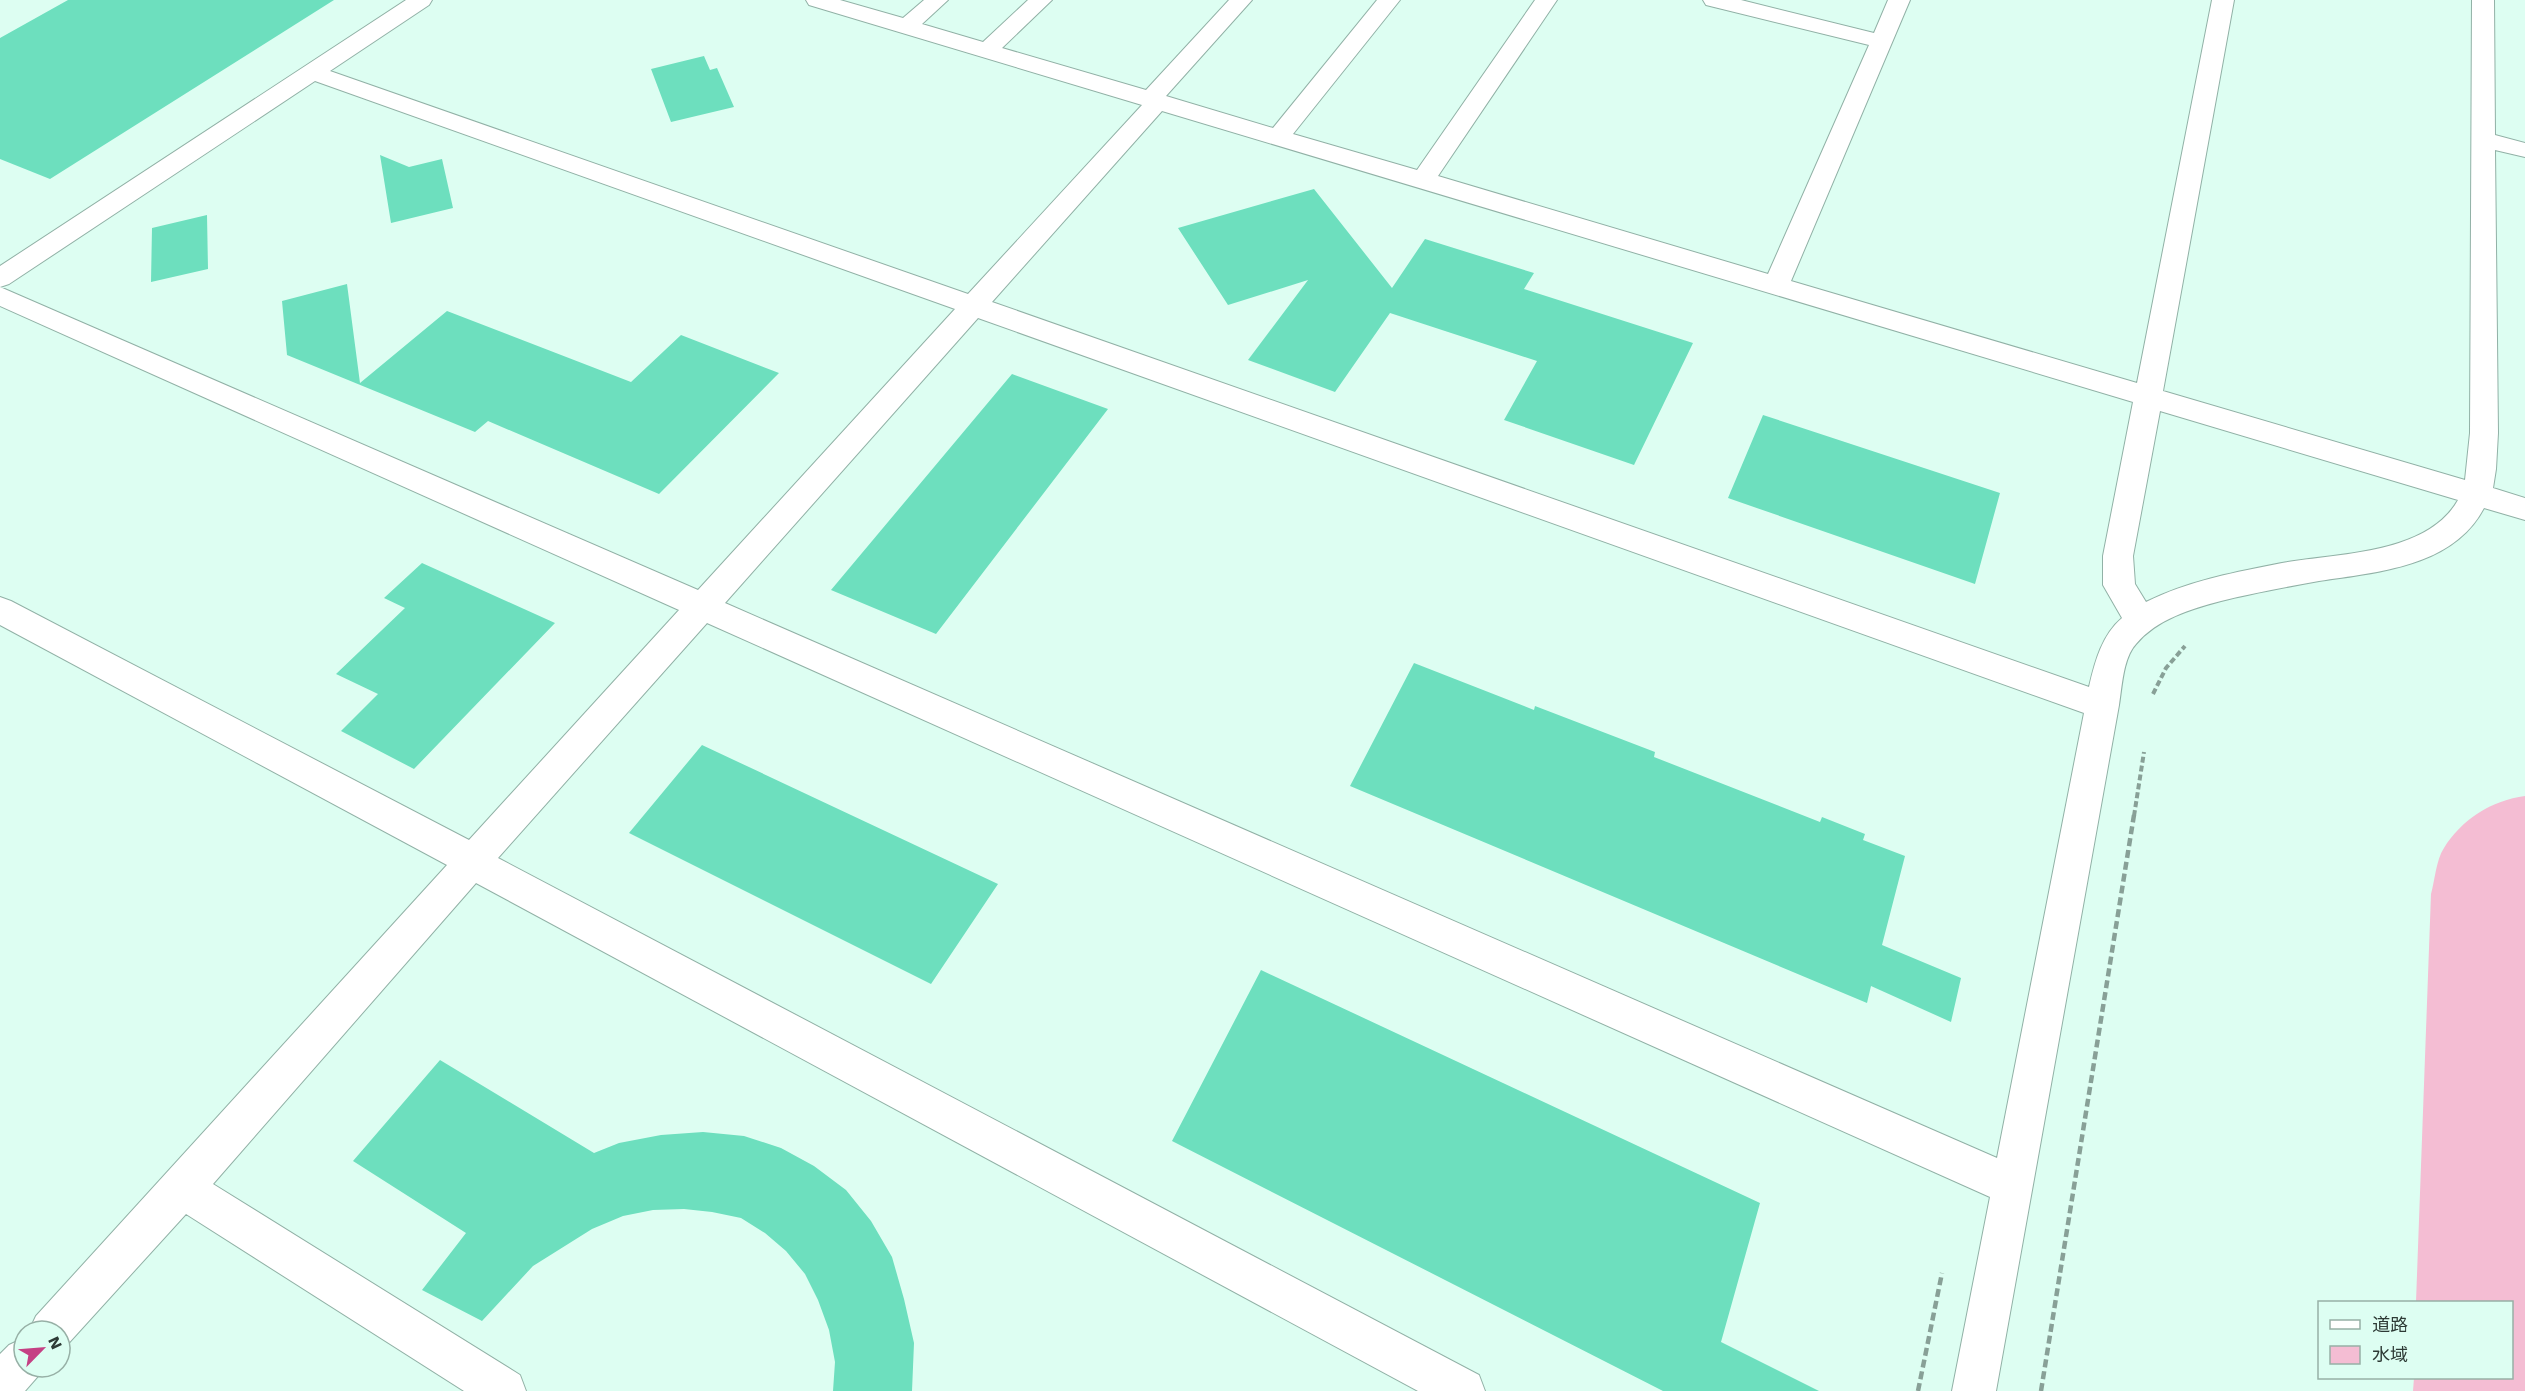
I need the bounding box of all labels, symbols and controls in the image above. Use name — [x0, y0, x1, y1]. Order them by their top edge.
legend — [2318, 1301, 2513, 1379]
text: 道路 — [2372, 1314, 2408, 1335]
north arrow — [12, 1319, 72, 1379]
text: N — [44, 1333, 66, 1352]
text: 水域 — [2372, 1344, 2408, 1365]

